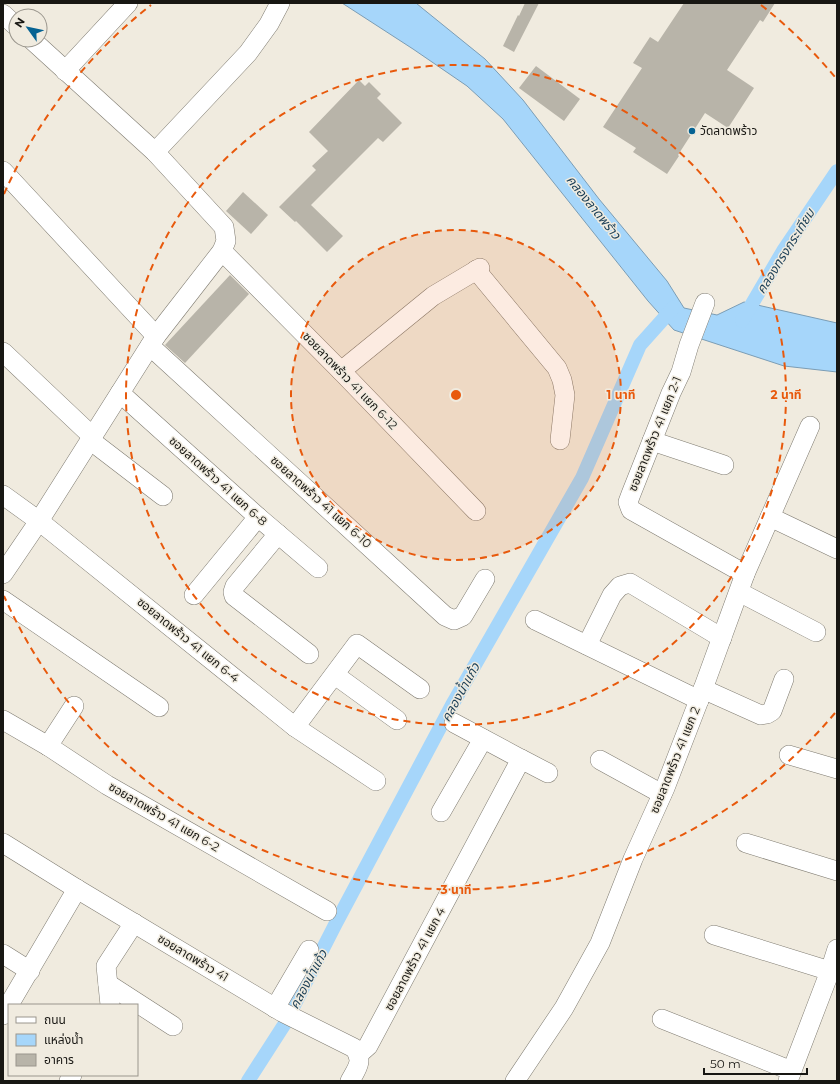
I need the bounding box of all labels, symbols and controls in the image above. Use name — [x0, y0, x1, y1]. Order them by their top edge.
north arrow — [8, 8, 48, 48]
text: N — [11, 15, 28, 30]
place label: วัดลาดพร้าว — [700, 123, 757, 138]
marker: วัดลาดพร้าว — [687, 126, 697, 136]
water label: คลองลาดพร้าว — [563, 172, 625, 243]
water label: คลองทรงกระเทียม — [752, 205, 818, 296]
street label: ซอยลาดพร้าว 41 แยก 6-12 — [300, 329, 401, 433]
street label: ซอยลาดพร้าว 41 แยก 2-1 — [625, 374, 684, 493]
text: 1 นาที — [607, 387, 635, 402]
text: 2 นาที — [770, 387, 802, 402]
centre of rings — [449, 388, 463, 402]
street label: ซอยลาดพร้าว 41 แยก 6-8 — [166, 433, 271, 529]
street label: ซอยลาดพร้าว 41 แยก 6-10 — [268, 452, 375, 551]
street label: ซอยลาดพร้าว 41 แยก 6-4 — [134, 594, 242, 685]
water label: คลองน้ำแก้ว — [436, 659, 483, 724]
street label: ซอยลาดพร้าว 41 แยก 2 — [646, 704, 703, 815]
street label: ซอยลาดพร้าว 41 แยก 6-2 — [106, 779, 223, 855]
text: 3 นาที — [439, 882, 472, 897]
street label: ซอยลาดพร้าว 41 แยก 4 — [381, 904, 448, 1013]
street label: ซอยลาดพร้าว 41 — [155, 931, 231, 985]
water label: คลองน้ำแก้ว — [285, 946, 331, 1011]
legend — [8, 1004, 138, 1076]
text: ถนน — [44, 1012, 66, 1027]
text: แหล่งน้ำ — [44, 1031, 83, 1047]
scale bar — [704, 1050, 807, 1076]
text: อาคาร — [44, 1052, 74, 1067]
text: 50 m — [710, 1056, 741, 1071]

